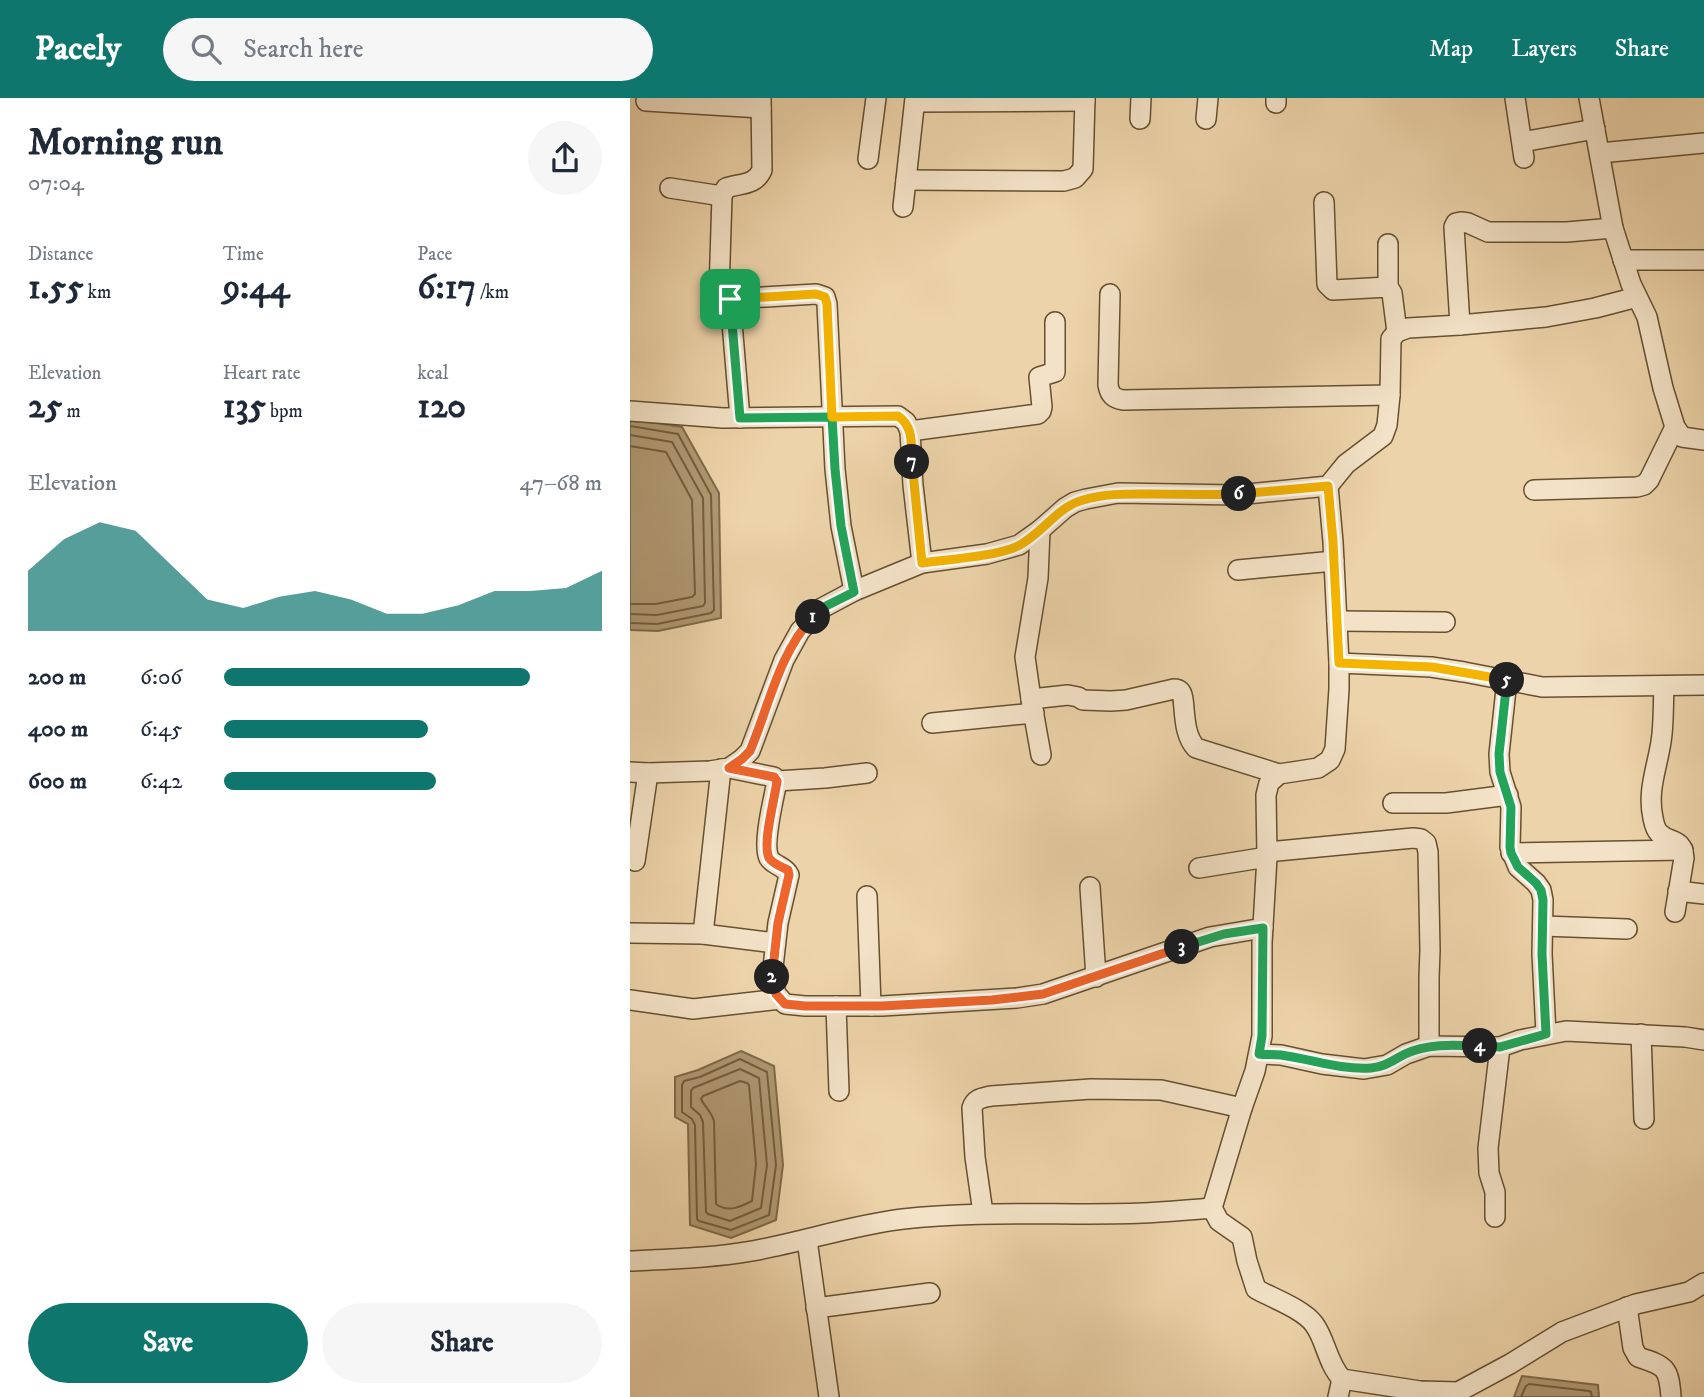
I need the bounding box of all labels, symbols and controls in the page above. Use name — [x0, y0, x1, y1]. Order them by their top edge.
search box — [163, 18, 653, 81]
text: Pacely — [35, 29, 121, 70]
icon: search — [187, 30, 225, 68]
text: Search here — [243, 33, 363, 66]
text: Map — [1429, 34, 1473, 64]
text: Layers — [1511, 34, 1577, 64]
text: Share — [1615, 34, 1669, 64]
text: Morning run — [28, 119, 223, 167]
button: share — [528, 121, 602, 195]
text: 07:04 — [28, 169, 84, 198]
text: Distance — [28, 243, 93, 266]
text: Time — [223, 243, 264, 266]
text: Pace — [417, 243, 452, 266]
text: 1.55 — [28, 266, 84, 310]
text: 9:44 — [223, 266, 290, 310]
text: 6:17 — [417, 266, 476, 310]
pin — [700, 269, 760, 329]
icon: arrive — [711, 280, 749, 318]
text: km — [84, 281, 111, 304]
text: /km — [476, 281, 509, 304]
text: Elevation — [28, 362, 102, 385]
text: Heart rate — [223, 362, 301, 385]
text: kcal — [417, 362, 449, 385]
text: 25 — [28, 385, 62, 429]
text: 135 — [223, 385, 266, 429]
text: 120 — [417, 385, 466, 429]
text: m — [62, 400, 81, 423]
text: bpm — [266, 400, 303, 423]
pin: 7 — [894, 444, 930, 480]
text: 7 — [906, 450, 917, 473]
text: Elevation — [28, 469, 117, 498]
text: 47–68 m — [520, 469, 602, 498]
pin: 6 — [1222, 476, 1256, 512]
text: 6 — [1234, 482, 1243, 505]
pin: 1 — [796, 600, 830, 634]
text: 1 — [809, 605, 816, 628]
pin: 5 — [1490, 662, 1524, 698]
text: 200 m — [28, 663, 86, 692]
text: 6:06 — [140, 663, 182, 692]
text: 5 — [1502, 668, 1511, 691]
text: 400 m — [28, 715, 88, 744]
text: 6:45 — [140, 715, 183, 744]
text: 600 m — [28, 767, 87, 796]
text: 6:42 — [140, 767, 183, 796]
pin: 3 — [1164, 930, 1200, 964]
text: 3 — [1178, 935, 1185, 958]
pin: 2 — [754, 960, 790, 994]
text: 2 — [767, 965, 776, 988]
pin: 4 — [1462, 1028, 1498, 1063]
text: 4 — [1474, 1034, 1485, 1057]
button: Save — [28, 1303, 308, 1383]
button: Share — [322, 1303, 602, 1383]

